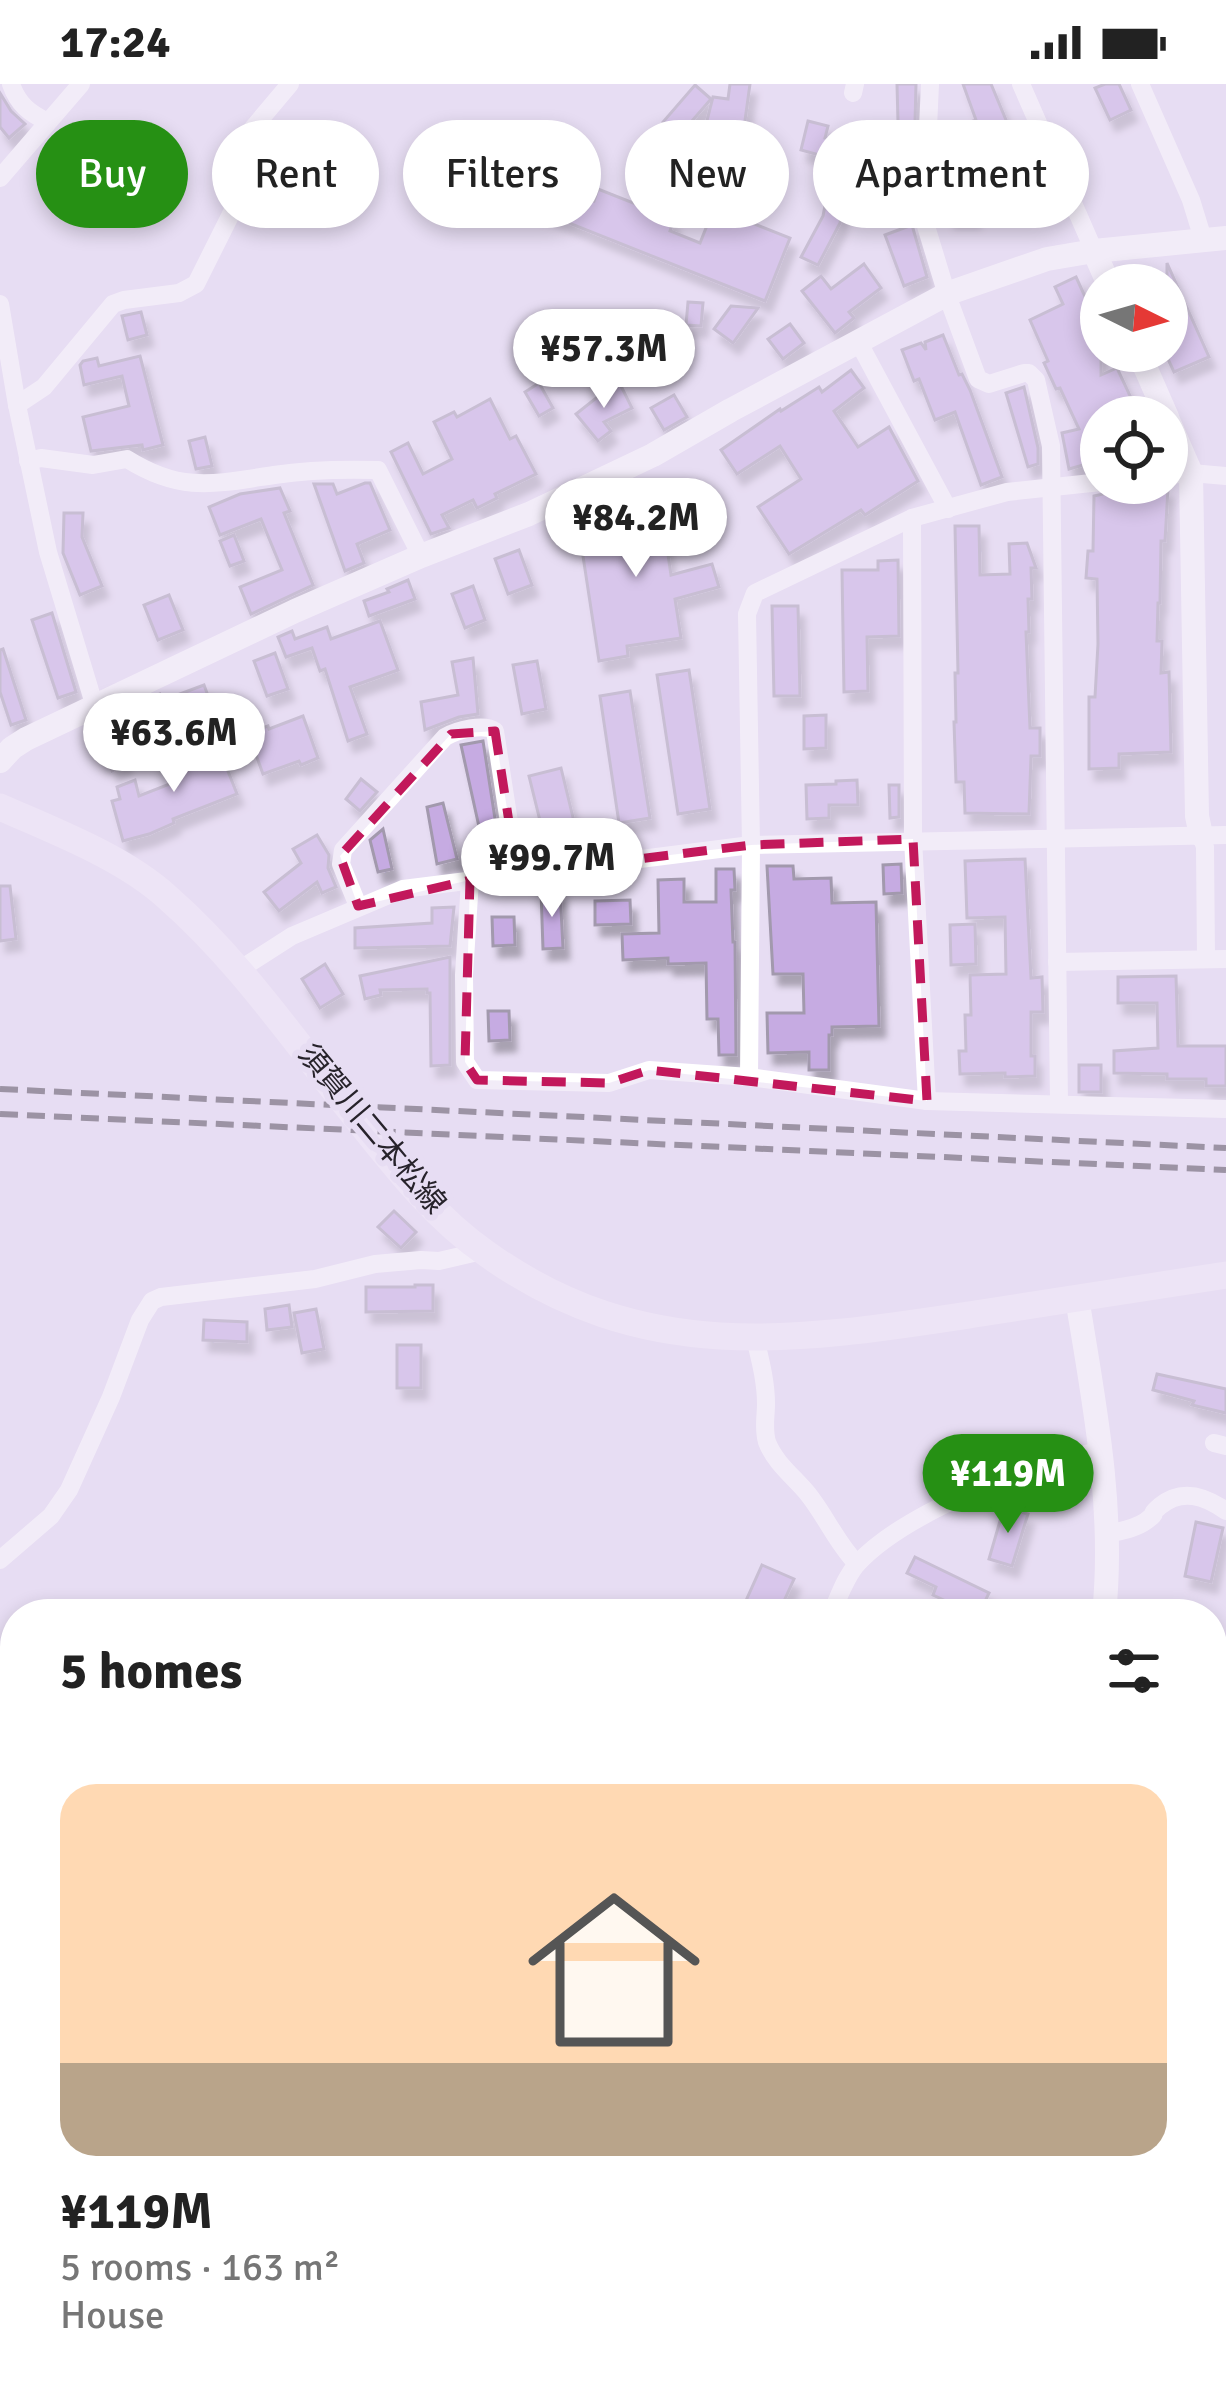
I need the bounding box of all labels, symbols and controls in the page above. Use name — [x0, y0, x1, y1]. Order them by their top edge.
text: 17:24 — [60, 15, 170, 70]
chip: Buy — [36, 120, 188, 228]
chip: Rent — [212, 120, 379, 228]
chip: Filters — [403, 120, 601, 228]
chip: New — [625, 120, 789, 228]
chip: Apartment — [813, 120, 1089, 228]
north arrow — [1080, 264, 1188, 372]
map controls — [1080, 264, 1188, 504]
pin: ¥57.3M — [506, 309, 702, 411]
text: ¥57.3M — [540, 324, 668, 372]
button: locate — [1080, 396, 1188, 504]
pin: ¥84.2M — [538, 478, 734, 580]
text: ¥84.2M — [572, 493, 700, 541]
pin: ¥63.6M — [76, 693, 272, 795]
text: ¥63.6M — [110, 708, 238, 756]
pin: ¥99.7M — [454, 818, 650, 920]
text: ¥99.7M — [488, 833, 616, 881]
street label: 須賀川二本松線 — [290, 1037, 454, 1221]
pin: ¥119M — [924, 1434, 1092, 1536]
text: ¥119M — [950, 1449, 1066, 1497]
icon: filters — [1101, 1638, 1167, 1704]
text: 5 homes — [60, 1640, 242, 1703]
icon: home — [506, 1862, 722, 2078]
text: ¥119M — [60, 2180, 213, 2243]
text: 5 rooms · 163 m² — [60, 2243, 340, 2291]
text: House — [60, 2291, 165, 2339]

